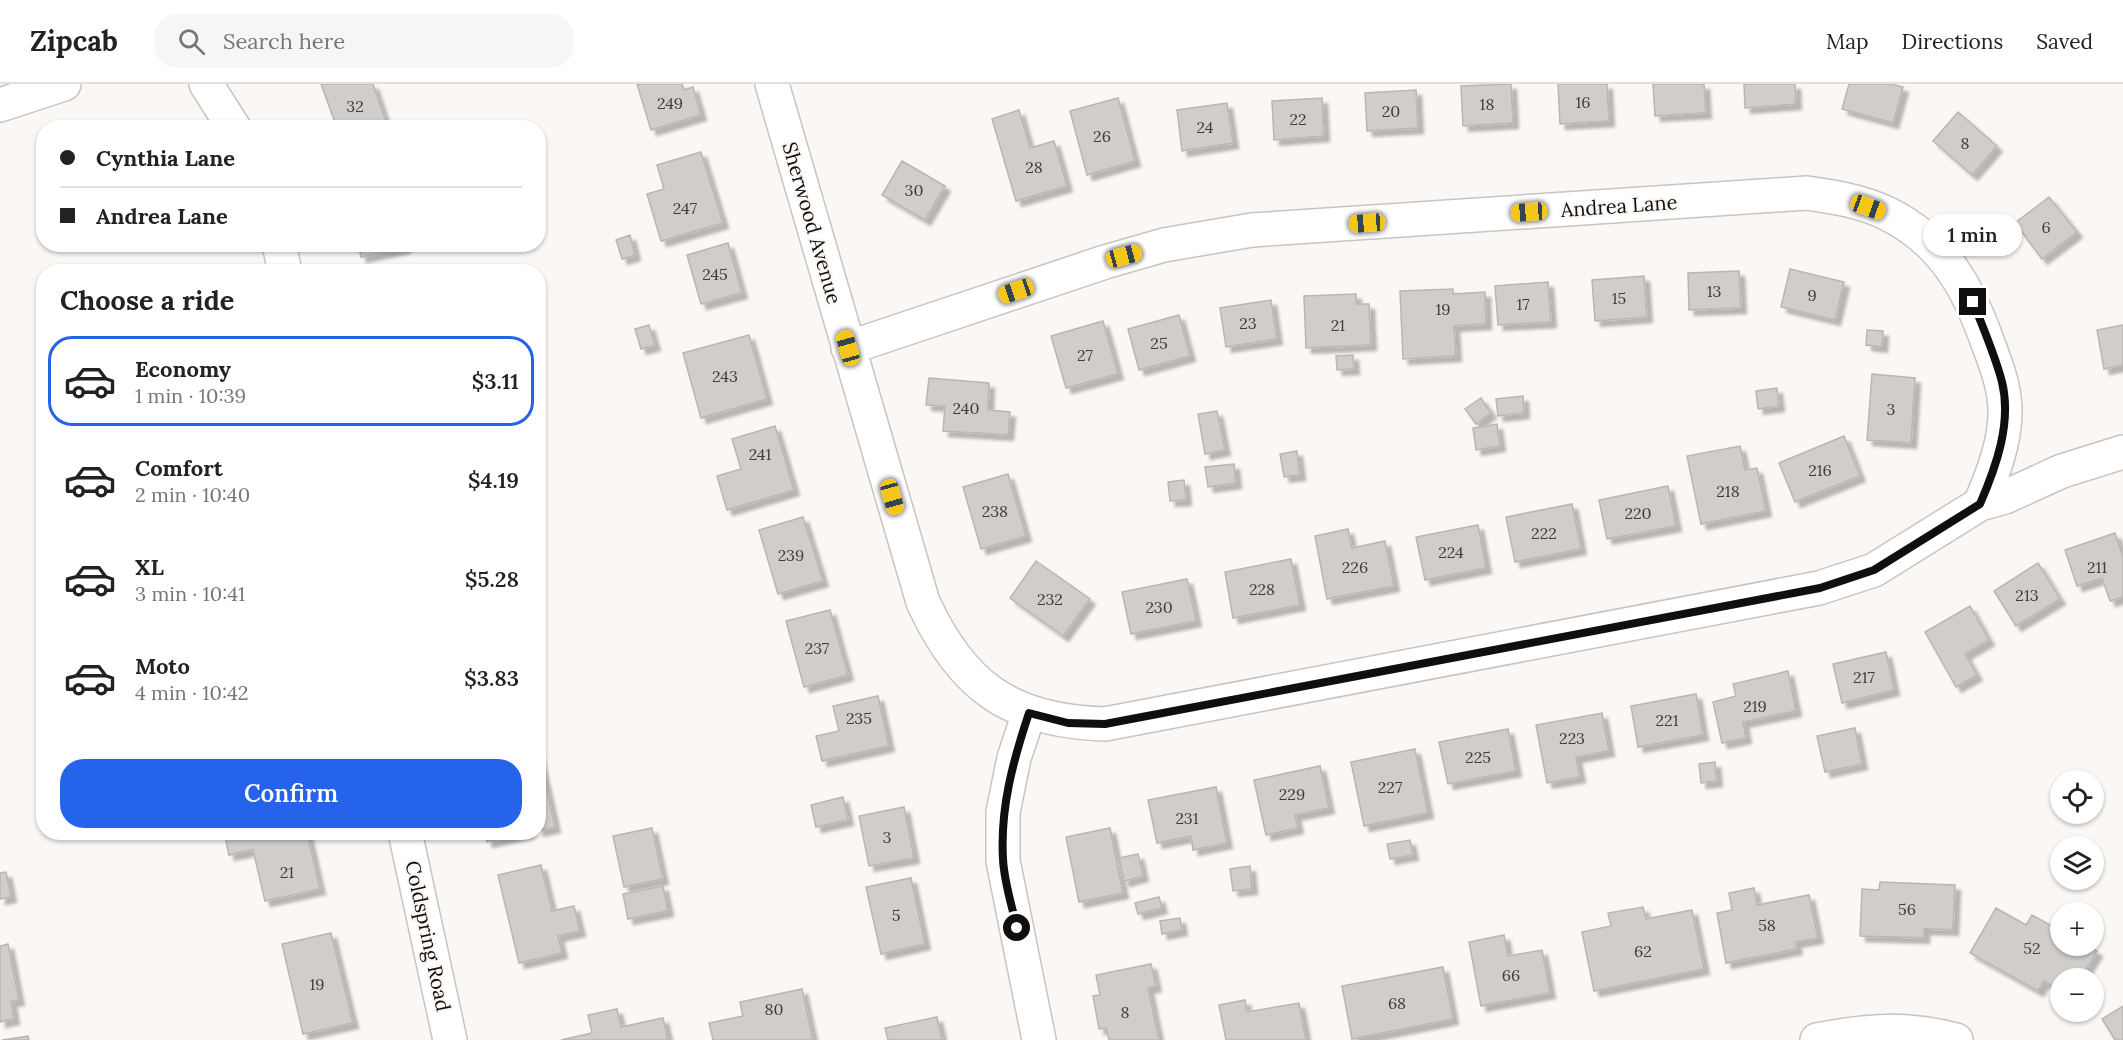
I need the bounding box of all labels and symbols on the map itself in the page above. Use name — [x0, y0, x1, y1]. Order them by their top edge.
house number: 16 — [1575, 92, 1591, 112]
house number: 249 — [657, 93, 683, 113]
house number: 18 — [1480, 94, 1494, 114]
house number: 32 — [346, 96, 364, 116]
house number: 20 — [1382, 101, 1400, 121]
house number: 22 — [1289, 109, 1307, 129]
house number: 24 — [1197, 117, 1214, 137]
house number: 26 — [1093, 126, 1111, 146]
house number: 8 — [1961, 133, 1970, 153]
street label: Sherwood Avenue — [777, 139, 848, 307]
house number: 28 — [1025, 157, 1043, 177]
house number: 30 — [905, 180, 923, 200]
street label: Andrea Lane — [1559, 189, 1678, 222]
car — [1848, 192, 1888, 222]
house number: 247 — [673, 198, 698, 218]
car — [1510, 202, 1548, 222]
car — [1348, 213, 1386, 233]
callout: 1 min — [1924, 215, 2022, 257]
house number: 6 — [2041, 217, 2051, 237]
car — [1104, 243, 1144, 269]
house number: 245 — [702, 264, 728, 284]
car — [996, 277, 1036, 305]
house number: 13 — [1707, 281, 1721, 301]
house number: 9 — [1807, 285, 1817, 305]
house number: 15 — [1612, 288, 1626, 308]
route end — [1959, 288, 1986, 315]
house number: 17 — [1516, 294, 1530, 314]
house number: 19 — [1435, 299, 1451, 319]
house number: 23 — [1239, 313, 1257, 333]
house number: 21 — [1331, 315, 1345, 335]
car — [834, 328, 862, 368]
house number: 25 — [1150, 333, 1168, 353]
house number: 27 — [1077, 345, 1094, 365]
house number: 243 — [712, 366, 738, 386]
house number: 240 — [953, 398, 979, 418]
house number: 3 — [1887, 399, 1896, 419]
house number: 241 — [749, 444, 772, 464]
house number: 216 — [1808, 460, 1832, 480]
car — [878, 477, 906, 517]
house number: 218 — [1716, 481, 1740, 501]
house number: 238 — [982, 501, 1008, 521]
house number: 220 — [1624, 503, 1652, 523]
house number: 222 — [1531, 523, 1557, 543]
house number: 224 — [1438, 542, 1464, 562]
house number: 239 — [778, 545, 804, 565]
house number: 226 — [1342, 557, 1368, 577]
house number: 211 — [2087, 557, 2107, 577]
house number: 228 — [1249, 579, 1275, 599]
house number: 213 — [2015, 585, 2039, 605]
house number: 232 — [1037, 589, 1063, 609]
house number: 230 — [1145, 597, 1173, 617]
house number: 237 — [805, 638, 830, 658]
house number: 217 — [1853, 667, 1876, 687]
house number: 219 — [1743, 696, 1767, 716]
house number: 235 — [846, 708, 872, 728]
house number: 221 — [1655, 710, 1679, 730]
house number: 223 — [1559, 728, 1585, 748]
house number: 225 — [1465, 747, 1491, 767]
house number: 227 — [1378, 777, 1403, 797]
house number: 229 — [1279, 784, 1305, 804]
house number: 231 — [1175, 808, 1199, 828]
house number: 3 — [883, 827, 892, 847]
street label: Coldspring Road — [400, 858, 457, 1014]
house number: 21 — [280, 862, 294, 882]
house number: 56 — [1898, 899, 1916, 919]
house number: 5 — [892, 905, 900, 925]
route start — [1003, 914, 1030, 941]
house number: 58 — [1758, 915, 1776, 935]
house number: 52 — [2023, 938, 2041, 958]
house number: 62 — [1634, 941, 1652, 961]
house number: 66 — [1502, 965, 1520, 985]
house number: 19 — [309, 974, 325, 994]
house number: 68 — [1388, 993, 1406, 1013]
house number: 80 — [765, 999, 784, 1019]
house number: 8 — [1121, 1002, 1130, 1022]

